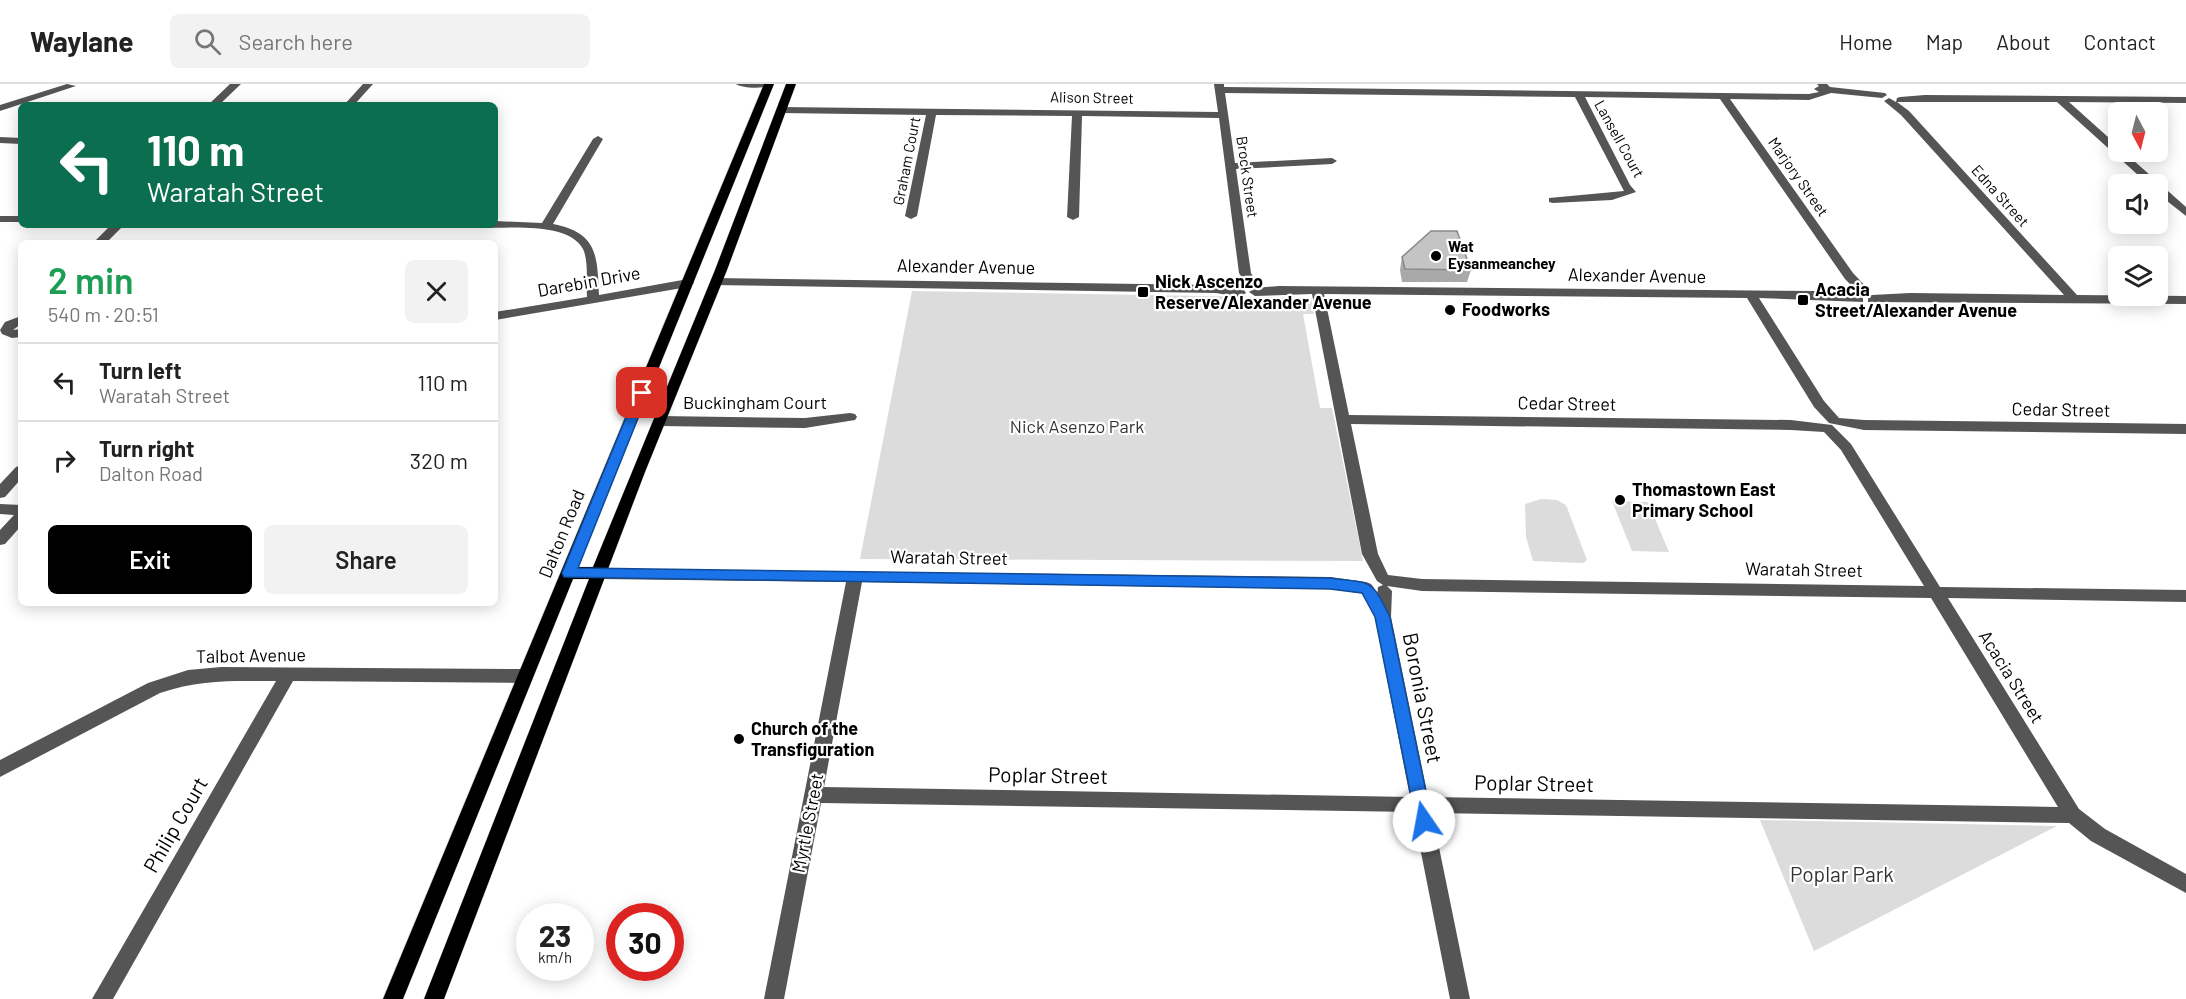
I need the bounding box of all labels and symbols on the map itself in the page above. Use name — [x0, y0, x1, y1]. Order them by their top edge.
street label: Alison Street — [1050, 87, 1134, 107]
street label: Lansell Court — [1591, 97, 1649, 180]
north arrow — [2108, 102, 2168, 162]
street label: Graham Court — [889, 115, 923, 207]
street label: Marjory Street — [1765, 133, 1833, 219]
street label: Brock Street — [1233, 135, 1263, 219]
street label: Edna Street — [1968, 161, 2033, 230]
place label: Wat Eysanmeanchey — [1448, 237, 1556, 272]
marker: Wat Eysanmeanchey — [1429, 249, 1443, 263]
street label: Alexander Avenue — [897, 254, 1035, 278]
street label: Darebin Drive — [536, 261, 642, 301]
street label: Alexander Avenue — [1568, 263, 1706, 287]
place label: Nick Ascenzo Reserve/Alexander Avenue — [1155, 270, 1372, 313]
place label: Acacia Street/Alexander Avenue — [1815, 278, 2017, 321]
marker: Nick Ascenzo Reserve/Alexander Avenue — [1136, 285, 1150, 299]
marker: Acacia Street/Alexander Avenue — [1796, 293, 1810, 307]
place label: Foodworks — [1462, 298, 1550, 320]
marker: Foodworks — [1443, 303, 1457, 317]
pin — [616, 367, 667, 418]
street label: Buckingham Court — [683, 391, 827, 413]
street label: Cedar Street — [1517, 391, 1617, 415]
street label: Cedar Street — [2011, 397, 2111, 421]
park label: Nick Asenzo Park — [1010, 415, 1144, 437]
place label: Thomastown East Primary School — [1632, 478, 1776, 521]
street label: Dalton Road — [533, 486, 589, 581]
marker: Thomastown East Primary School — [1613, 493, 1627, 507]
street label: Waratah Street — [890, 545, 1008, 569]
street label: Waratah Street — [1745, 557, 1863, 581]
street label: Acacia Street — [1975, 626, 2049, 727]
street label: Boronia Street — [1399, 630, 1448, 765]
street label: Talbot Avenue — [196, 643, 306, 667]
place label: Church of the Transfiguration — [751, 717, 874, 760]
marker: Church of the Transfiguration — [732, 732, 746, 746]
street label: Poplar Street — [988, 761, 1108, 788]
street label: Poplar Street — [1474, 769, 1594, 796]
street label: Myrtle Street — [787, 771, 827, 874]
street label: Philip Court — [137, 772, 212, 876]
position arrow — [1392, 789, 1456, 853]
park label: Poplar Park — [1790, 861, 1894, 886]
speed limit sign: 30 — [606, 903, 684, 981]

